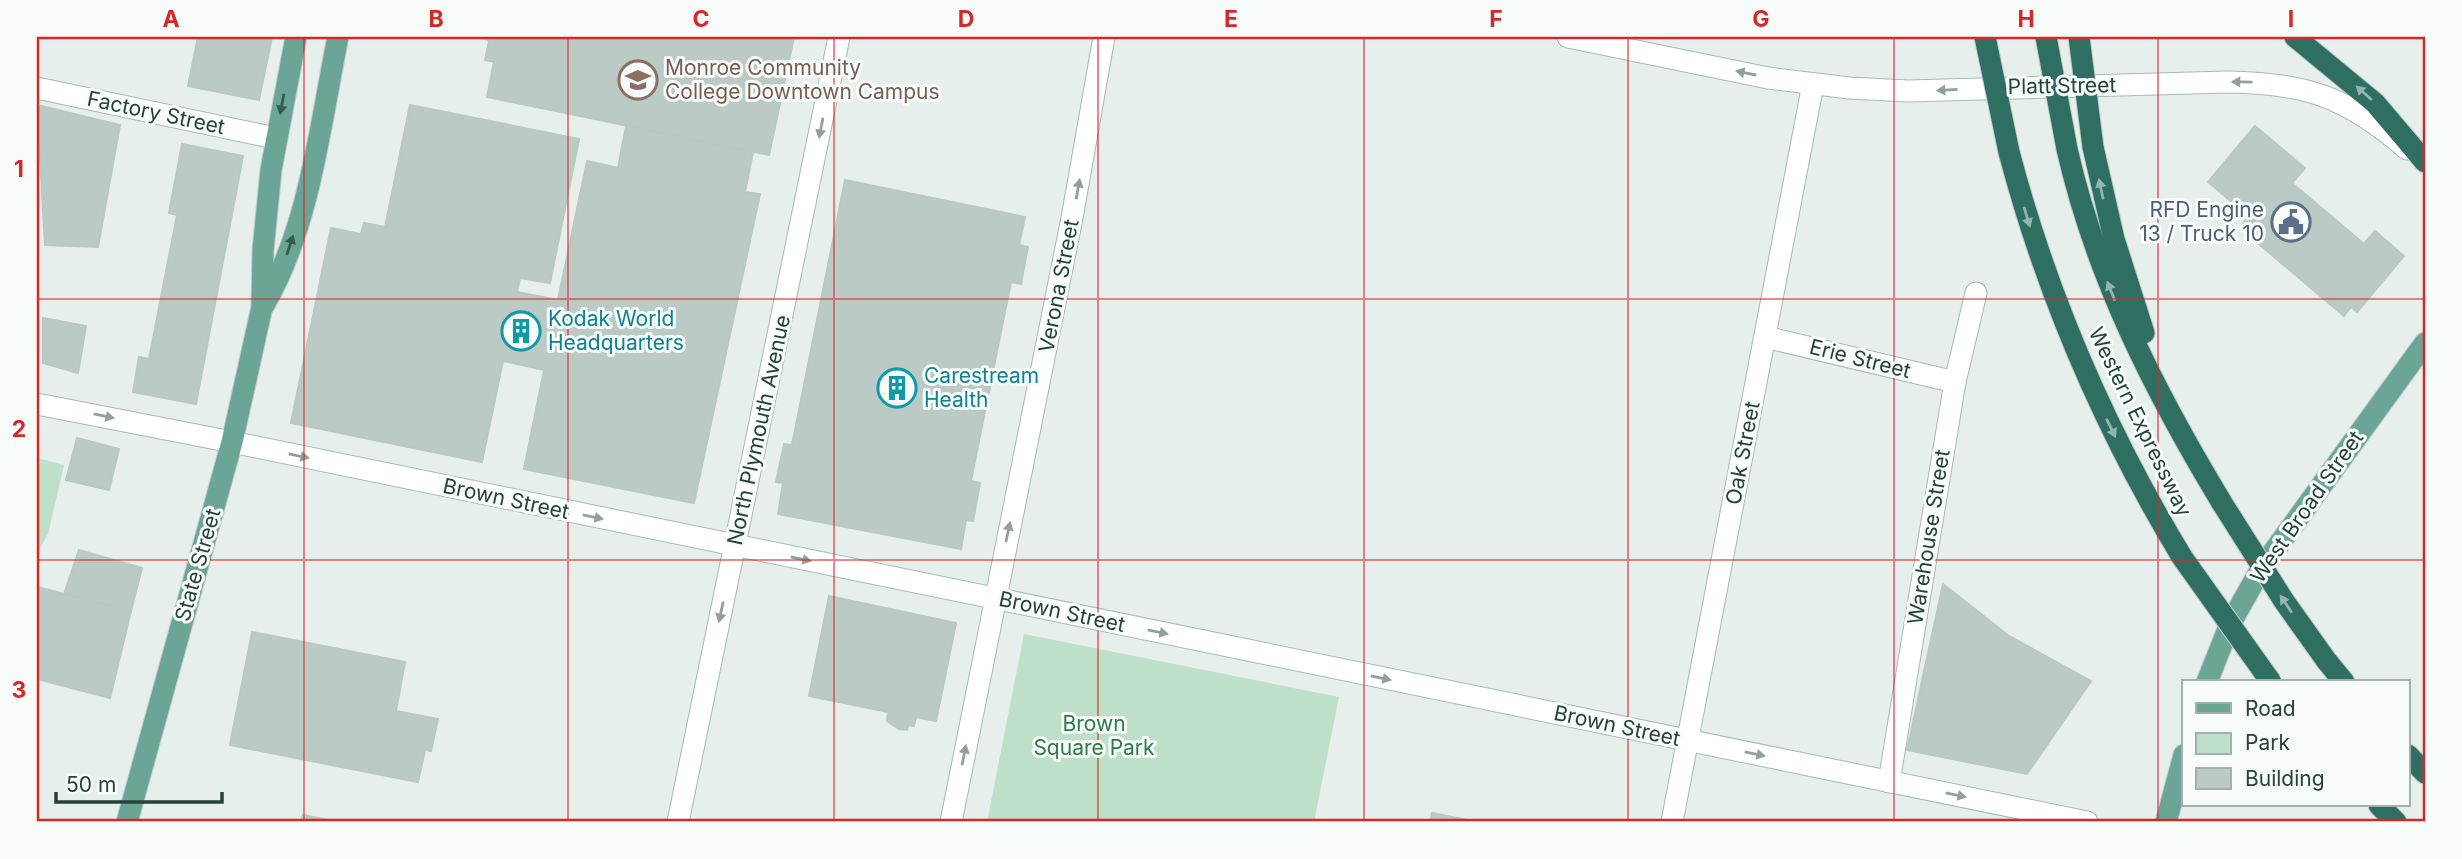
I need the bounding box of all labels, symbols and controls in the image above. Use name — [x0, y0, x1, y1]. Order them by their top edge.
text: A — [162, 5, 180, 33]
text: B — [428, 5, 444, 33]
text: C — [692, 5, 710, 33]
text: D — [958, 5, 974, 33]
text: E — [1224, 5, 1238, 33]
text: F — [1489, 5, 1503, 33]
text: G — [1752, 5, 1770, 33]
text: H — [2017, 5, 2035, 33]
text: I — [2288, 5, 2294, 33]
place label: Monroe Community College Downtown Campus — [665, 55, 940, 104]
school or university icon: Monroe Community College Downtown Campus — [617, 59, 659, 101]
one-way arrow — [1735, 68, 1757, 79]
street label: Platt Street — [2007, 72, 2117, 99]
one-way arrow — [2231, 76, 2253, 88]
one-way arrow — [1936, 84, 1958, 95]
one-way arrow — [2355, 85, 2373, 101]
street label: Factory Street — [85, 86, 227, 139]
one-way arrow — [277, 93, 288, 115]
one-way arrow — [816, 117, 827, 139]
text: 1 — [14, 155, 24, 183]
one-way arrow — [1072, 178, 1083, 200]
one-way arrow — [2096, 178, 2107, 200]
place label: RFD Engine 13 / Truck 10 — [2139, 197, 2264, 246]
public building icon: RFD Engine 13 / Truck 10 — [2270, 201, 2312, 243]
one-way arrow — [2023, 207, 2033, 228]
street label: Verona Street — [1033, 217, 1084, 355]
one-way arrow — [285, 234, 296, 255]
one-way arrow — [2106, 281, 2117, 302]
place label: Kodak World Headquarters — [548, 306, 684, 355]
building icon: Kodak World Headquarters — [500, 310, 542, 352]
street label: North Plymouth Avenue — [722, 313, 795, 547]
street label: Western Expressway — [2084, 323, 2197, 521]
street label: Erie Street — [1807, 334, 1913, 383]
place label: Carestream Health — [924, 363, 1039, 412]
building icon: Carestream Health — [876, 367, 918, 409]
street label: Oak Street — [1720, 399, 1765, 507]
one-way arrow — [93, 410, 115, 421]
text: 2 — [12, 415, 26, 443]
one-way arrow — [2105, 418, 2116, 438]
street label: West Broad Street — [2245, 426, 2368, 587]
street label: Warehouse Street — [1902, 447, 1955, 626]
one-way arrow — [288, 451, 310, 462]
street label: Brown Street — [441, 473, 572, 524]
street label: State Street — [169, 505, 226, 624]
one-way arrow — [582, 511, 604, 522]
one-way arrow — [1003, 521, 1014, 543]
one-way arrow — [790, 554, 812, 565]
street label: Brown Street — [997, 586, 1128, 637]
one-way arrow — [2280, 594, 2293, 614]
one-way arrow — [715, 601, 726, 623]
one-way arrow — [1147, 627, 1169, 638]
one-way arrow — [1370, 672, 1392, 683]
text: 3 — [12, 676, 26, 704]
legend — [2182, 680, 2410, 806]
text: Road — [2245, 696, 2296, 721]
street label: Brown Street — [1552, 700, 1683, 751]
park label: Brown Square Park — [1033, 711, 1155, 760]
text: Park — [2245, 730, 2290, 755]
one-way arrow — [959, 744, 970, 766]
one-way arrow — [1744, 749, 1766, 760]
scale bar — [56, 761, 222, 805]
text: Building — [2245, 766, 2325, 791]
text: 50 m — [66, 772, 116, 797]
one-way arrow — [1945, 790, 1967, 801]

